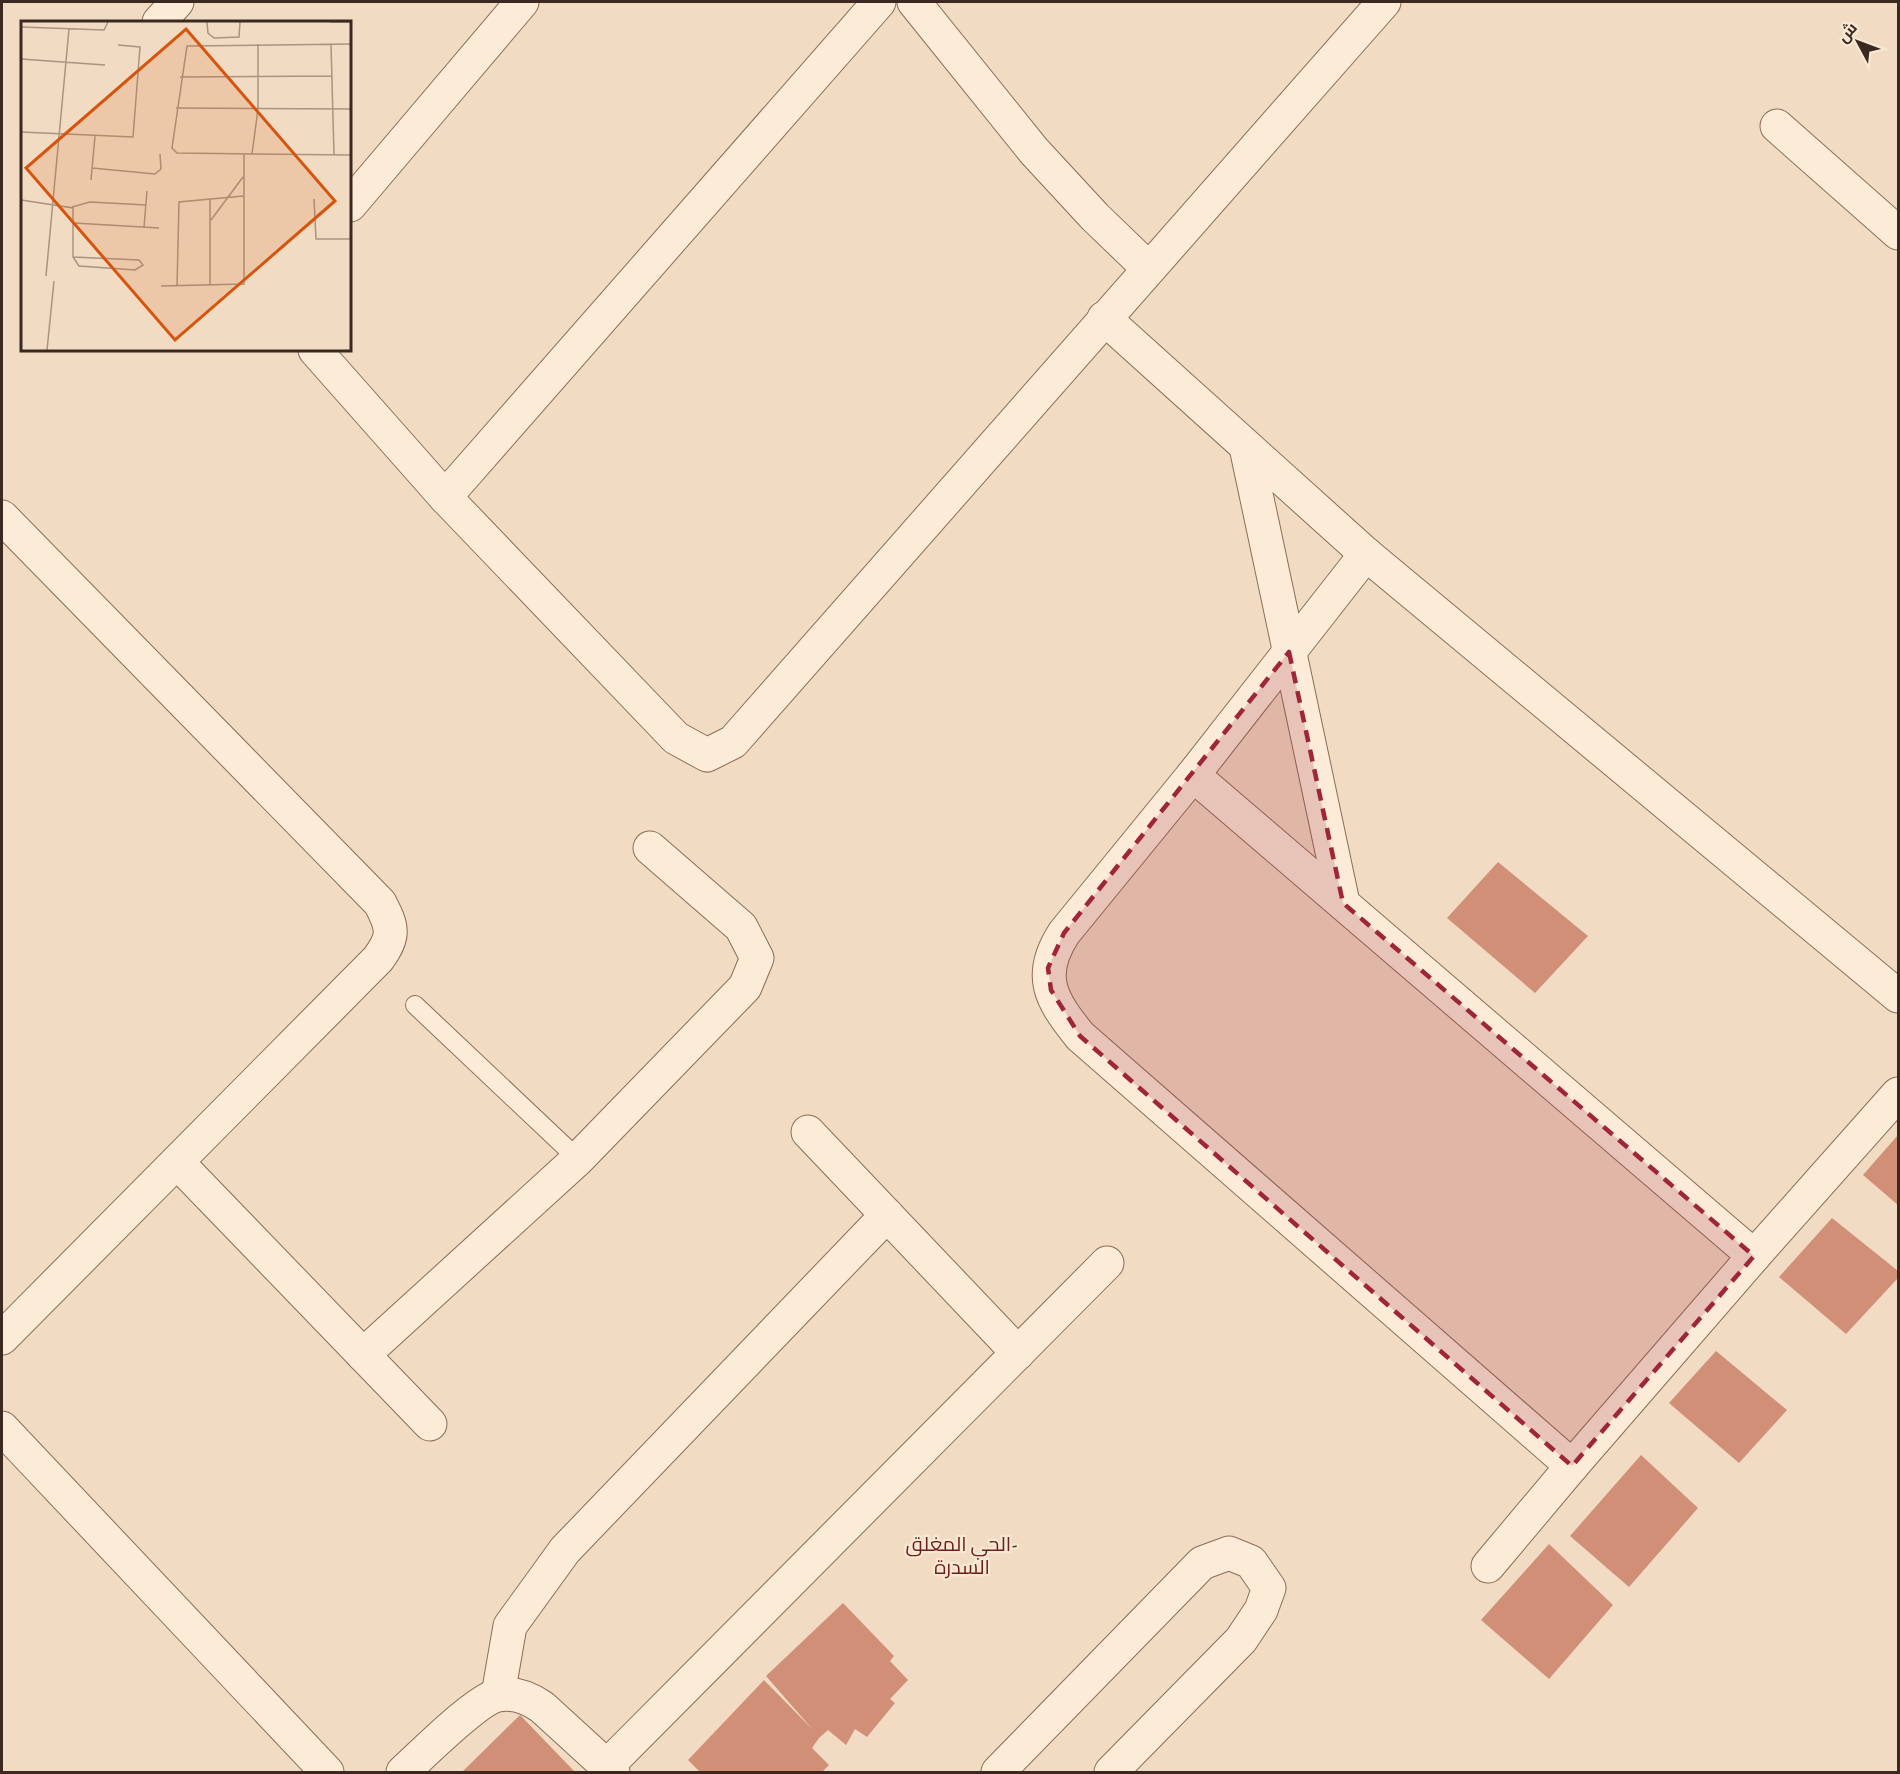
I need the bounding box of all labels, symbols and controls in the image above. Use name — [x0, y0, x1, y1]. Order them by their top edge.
north arrow — [1828, 12, 1888, 72]
text: ش — [1834, 19, 1861, 46]
inset map — [21, 21, 351, 351]
district label: الحي المغلق- السدرة — [906, 1533, 1018, 1579]

